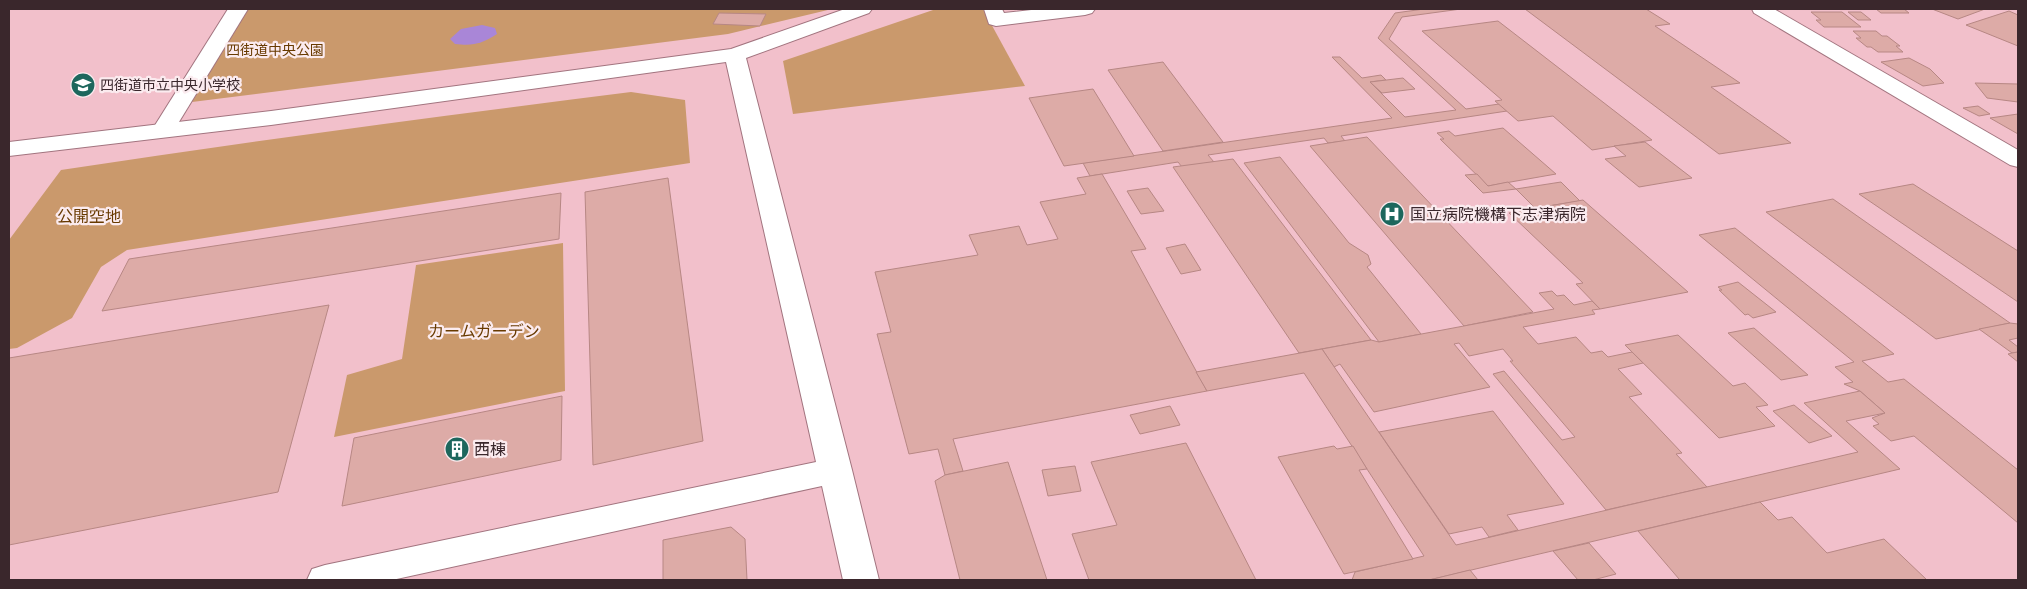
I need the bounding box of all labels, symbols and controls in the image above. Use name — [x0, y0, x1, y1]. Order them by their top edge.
park label: 四街道中央公園 — [226, 42, 324, 58]
school or university icon: 四街道市立中央小学校 — [70, 72, 96, 98]
place label: 四街道市立中央小学校 — [100, 77, 240, 93]
hospital icon: 国立病院機構下志津病院 — [1379, 201, 1405, 227]
place label: 国立病院機構下志津病院 — [1410, 205, 1586, 224]
park label: 公開空地 — [57, 207, 121, 226]
park label: カームガーデン — [428, 322, 540, 341]
building icon: 西棟 — [444, 436, 470, 462]
place label: 西棟 — [474, 440, 506, 459]

